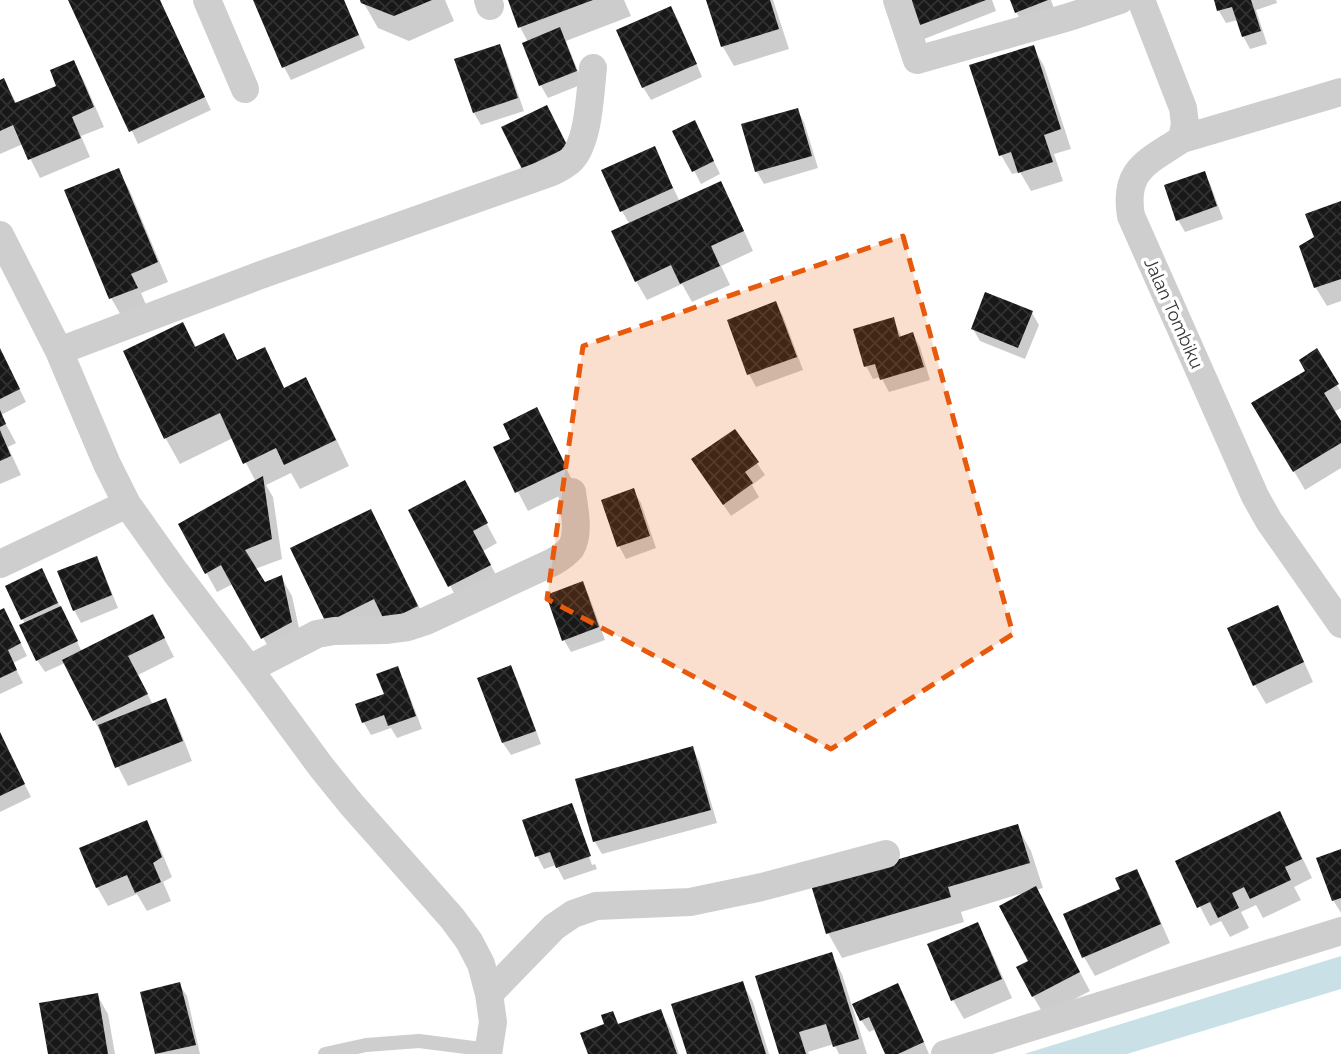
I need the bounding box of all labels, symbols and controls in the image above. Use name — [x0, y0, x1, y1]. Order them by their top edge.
street label: Jalan Tombiku — [1140, 254, 1208, 372]

